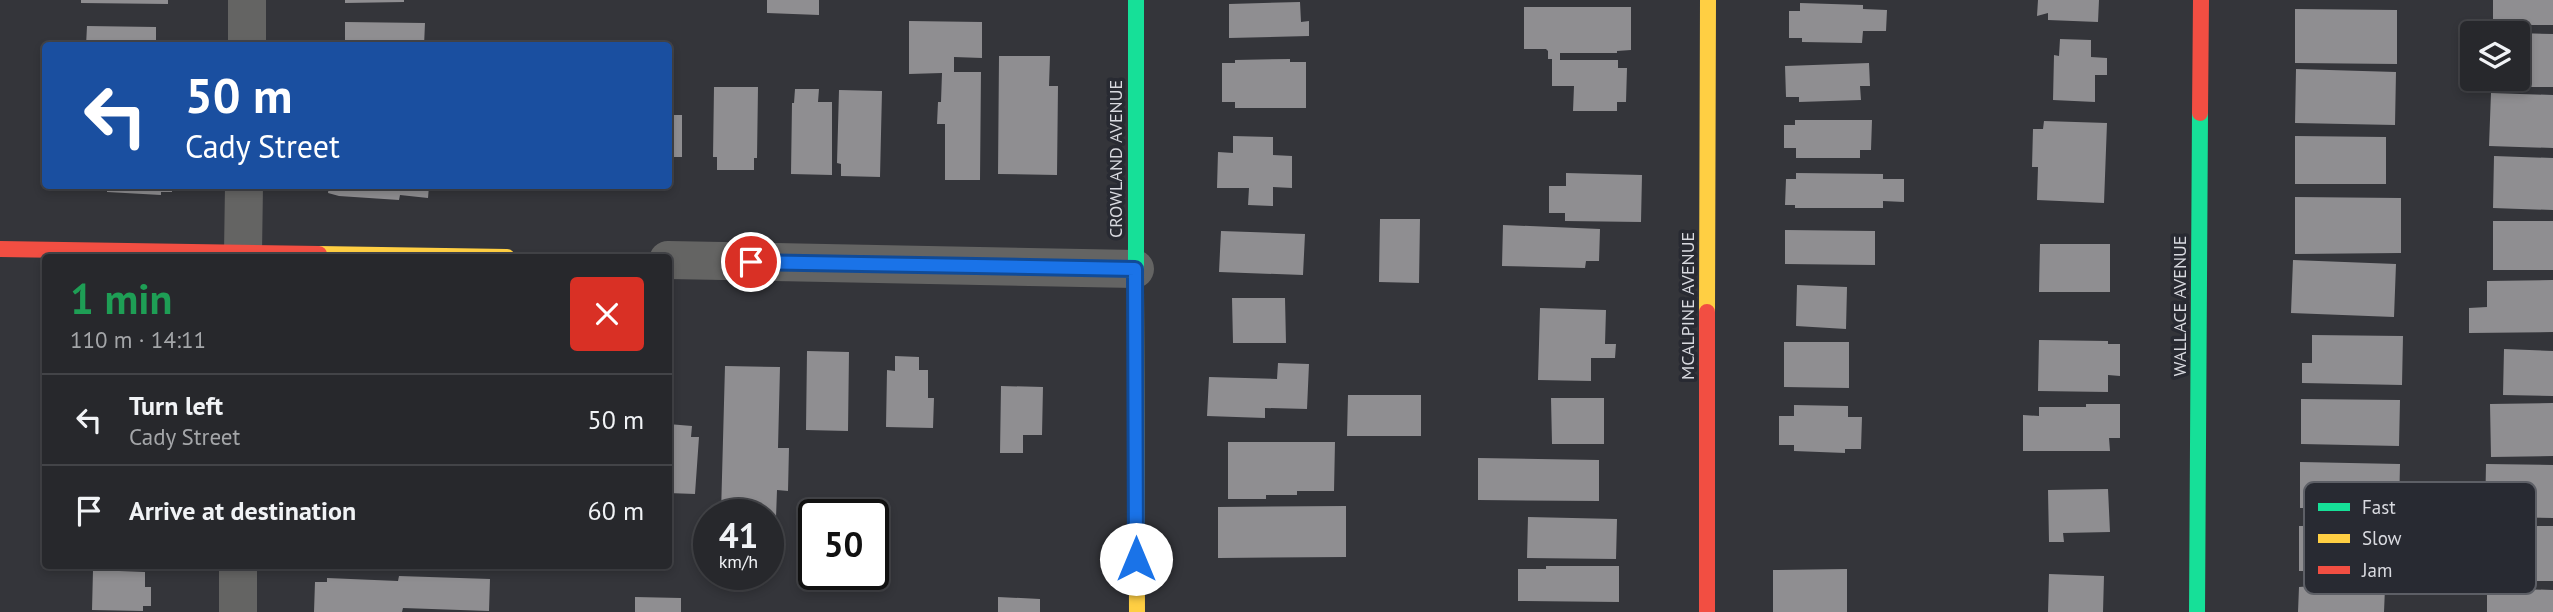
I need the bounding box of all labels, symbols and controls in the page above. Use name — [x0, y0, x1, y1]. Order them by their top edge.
map controls — [2460, 21, 2530, 91]
button: layers — [2460, 21, 2530, 91]
text: 50 m — [185, 63, 292, 127]
icon: left — [70, 70, 161, 161]
street label: CROWLAND AVENUE — [1104, 80, 1127, 238]
text: Cady Street — [185, 125, 340, 167]
pin — [721, 232, 781, 292]
street label: MCALPINE AVENUE — [1676, 232, 1699, 380]
street label: WALLACE AVENUE — [2168, 236, 2191, 376]
icon: arrive — [732, 243, 770, 281]
text: 1 min — [70, 271, 172, 326]
button: close — [570, 277, 644, 351]
text: 110 m · 14:11 — [70, 325, 206, 354]
text: Turn left — [129, 389, 223, 422]
icon: left — [70, 401, 108, 439]
text: 50 m — [588, 403, 644, 436]
text: Cady Street — [129, 422, 240, 451]
legend — [2304, 482, 2536, 594]
icon: arrive — [70, 492, 108, 530]
text: Arrive at destination — [129, 494, 356, 527]
text: 60 m — [588, 494, 644, 527]
text: Fast — [2362, 495, 2396, 519]
speed limit sign: 50 — [798, 499, 889, 590]
text: 41 — [719, 512, 758, 558]
position arrow — [1099, 522, 1173, 596]
text: Slow — [2362, 526, 2402, 550]
text: km/h — [719, 550, 758, 573]
text: Jam — [2361, 558, 2392, 582]

